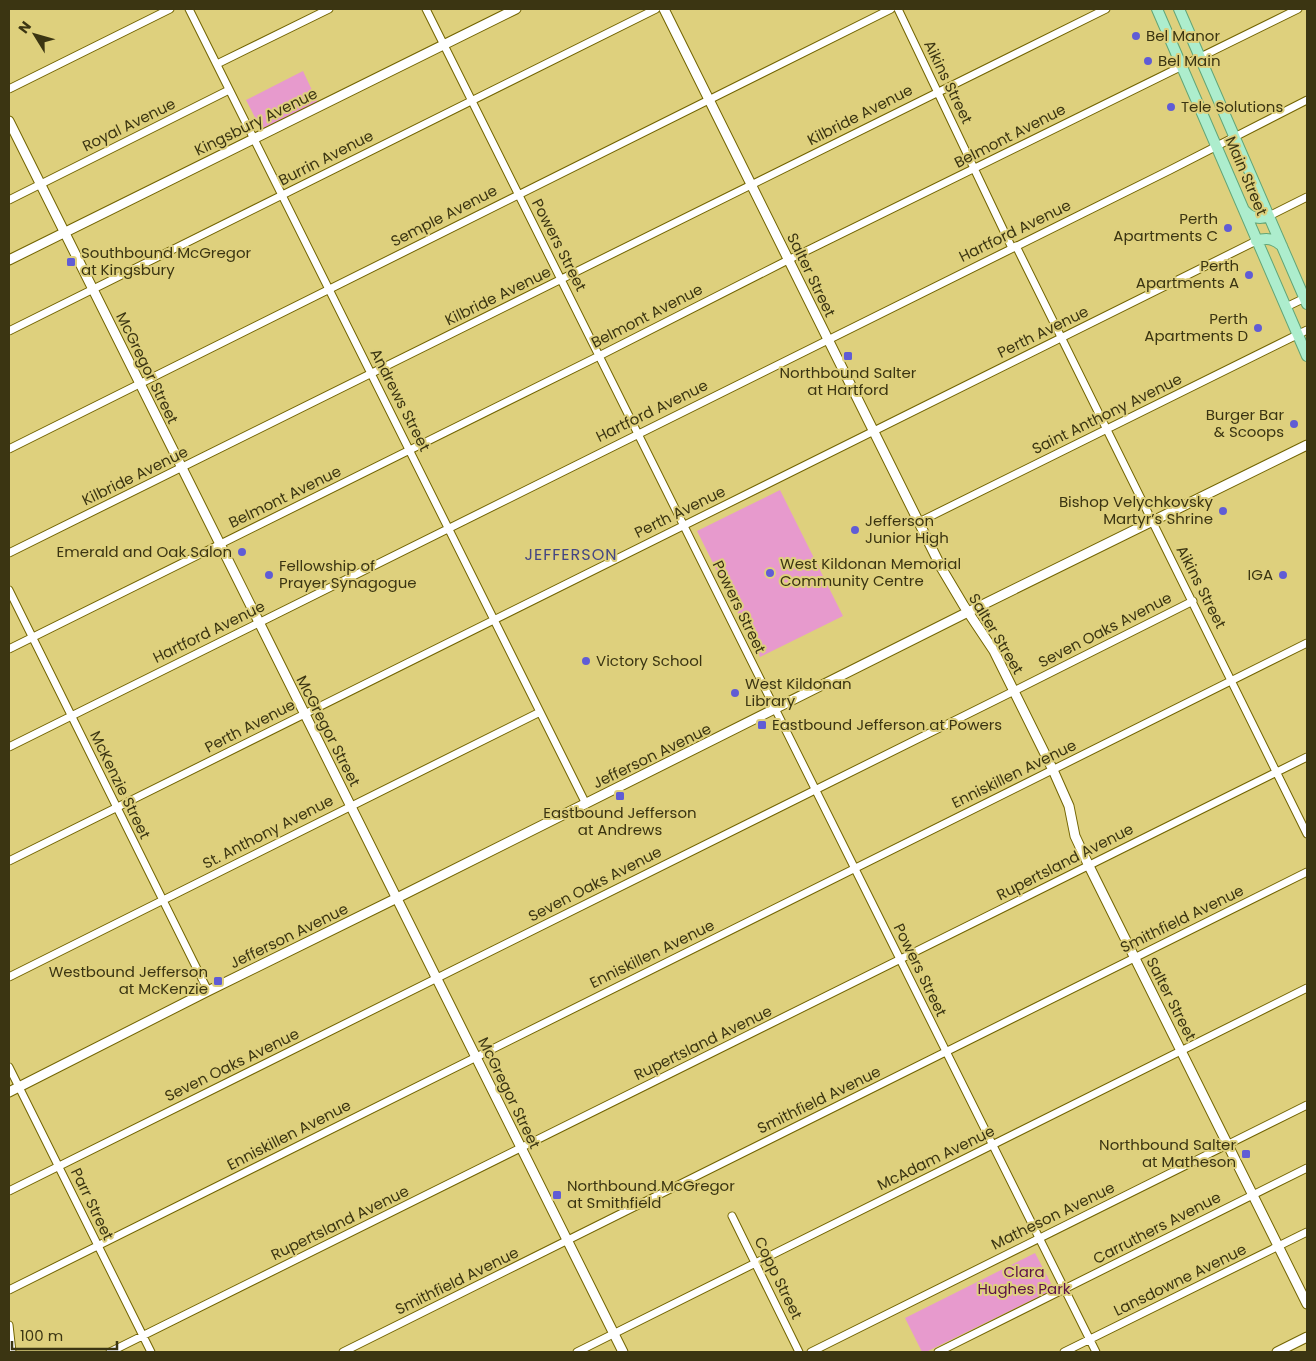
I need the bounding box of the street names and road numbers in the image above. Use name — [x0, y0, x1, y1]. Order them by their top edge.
street label: Aikins Street — [919, 36, 978, 127]
street label: Kilbride Avenue — [804, 79, 916, 150]
street label: Kingsbury Avenue — [191, 83, 321, 160]
street label: Royal Avenue — [79, 93, 179, 156]
street label: Belmont Avenue — [950, 98, 1069, 173]
street label: Burrin Avenue — [275, 125, 377, 190]
street label: Main Street — [1220, 133, 1273, 219]
street label: Semple Avenue — [387, 180, 501, 251]
street label: Hartford Avenue — [955, 194, 1074, 267]
street label: Powers Street — [527, 195, 592, 295]
street label: Salter Street — [782, 229, 841, 320]
street label: Kilbride Avenue — [441, 261, 554, 330]
street label: Belmont Avenue — [587, 278, 706, 353]
street label: Perth Avenue — [994, 300, 1092, 363]
street label: McGregor Street — [111, 308, 184, 427]
street label: Andrews Street — [365, 345, 435, 455]
street label: Saint Anthony Avenue — [1028, 368, 1185, 459]
street label: Hartford Avenue — [592, 374, 711, 447]
street label: Kilbride Avenue — [78, 441, 191, 510]
street label: Belmont Avenue — [225, 460, 344, 533]
street label: Perth Avenue — [631, 480, 729, 543]
street label: Aikins Street — [1172, 542, 1231, 632]
street label: Powers Street — [708, 557, 771, 657]
street label: Seven Oaks Avenue — [1034, 587, 1175, 672]
street label: Salter Street — [964, 589, 1029, 678]
street label: Hartford Avenue — [149, 595, 268, 668]
street label: McGregor Street — [291, 672, 365, 790]
street label: Perth Avenue — [201, 694, 299, 757]
street label: Jefferson Avenue — [589, 718, 715, 793]
street label: McKenzie Street — [85, 727, 156, 842]
street label: Enniskillen Avenue — [948, 734, 1080, 813]
street label: St. Anthony Avenue — [199, 789, 337, 874]
street label: Rupertsland Avenue — [993, 818, 1137, 905]
street label: Seven Oaks Avenue — [524, 841, 665, 926]
street label: Smithfield Avenue — [1116, 880, 1247, 958]
street label: Jefferson Avenue — [226, 898, 352, 973]
street label: Enniskillen Avenue — [586, 914, 718, 993]
street label: Powers Street — [889, 920, 952, 1020]
street label: Salter Street — [1141, 954, 1201, 1044]
street label: Rupertsland Avenue — [630, 1000, 775, 1085]
street label: Seven Oaks Avenue — [161, 1023, 303, 1106]
street label: McGregor Street — [473, 1033, 546, 1152]
street label: Smithfield Avenue — [753, 1061, 884, 1139]
street label: Enniskillen Avenue — [223, 1094, 354, 1175]
street label: McAdam Avenue — [874, 1120, 998, 1195]
street label: Parr Street — [66, 1164, 119, 1243]
street label: Matheson Avenue — [988, 1177, 1118, 1255]
street label: Rupertsland Avenue — [267, 1180, 412, 1265]
street label: Carruthers Avenue — [1089, 1186, 1224, 1269]
street label: Copp Street — [749, 1233, 807, 1323]
street label: Lansdowne Avenue — [1110, 1238, 1250, 1321]
street label: Smithfield Avenue — [391, 1242, 522, 1320]

